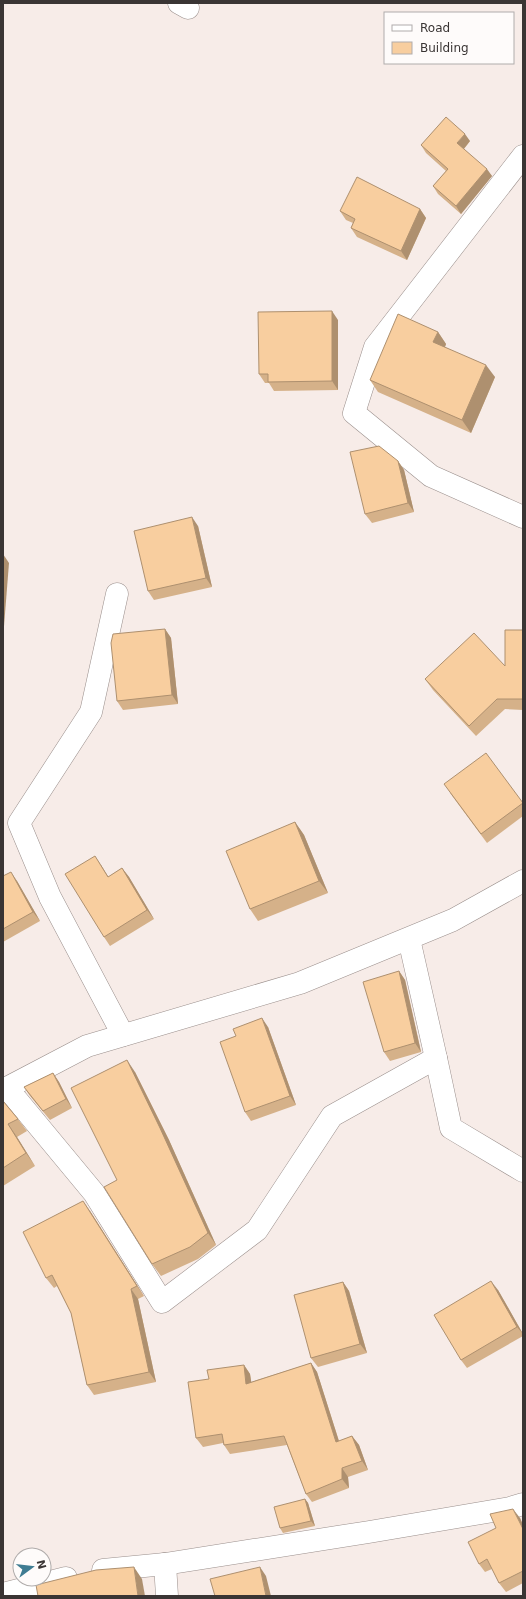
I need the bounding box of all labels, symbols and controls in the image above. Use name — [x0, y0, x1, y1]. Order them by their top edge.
legend — [384, 12, 514, 64]
text: Road — [420, 21, 450, 35]
text: Building — [420, 41, 469, 55]
north arrow — [12, 1547, 52, 1587]
text: N — [34, 1558, 49, 1571]

